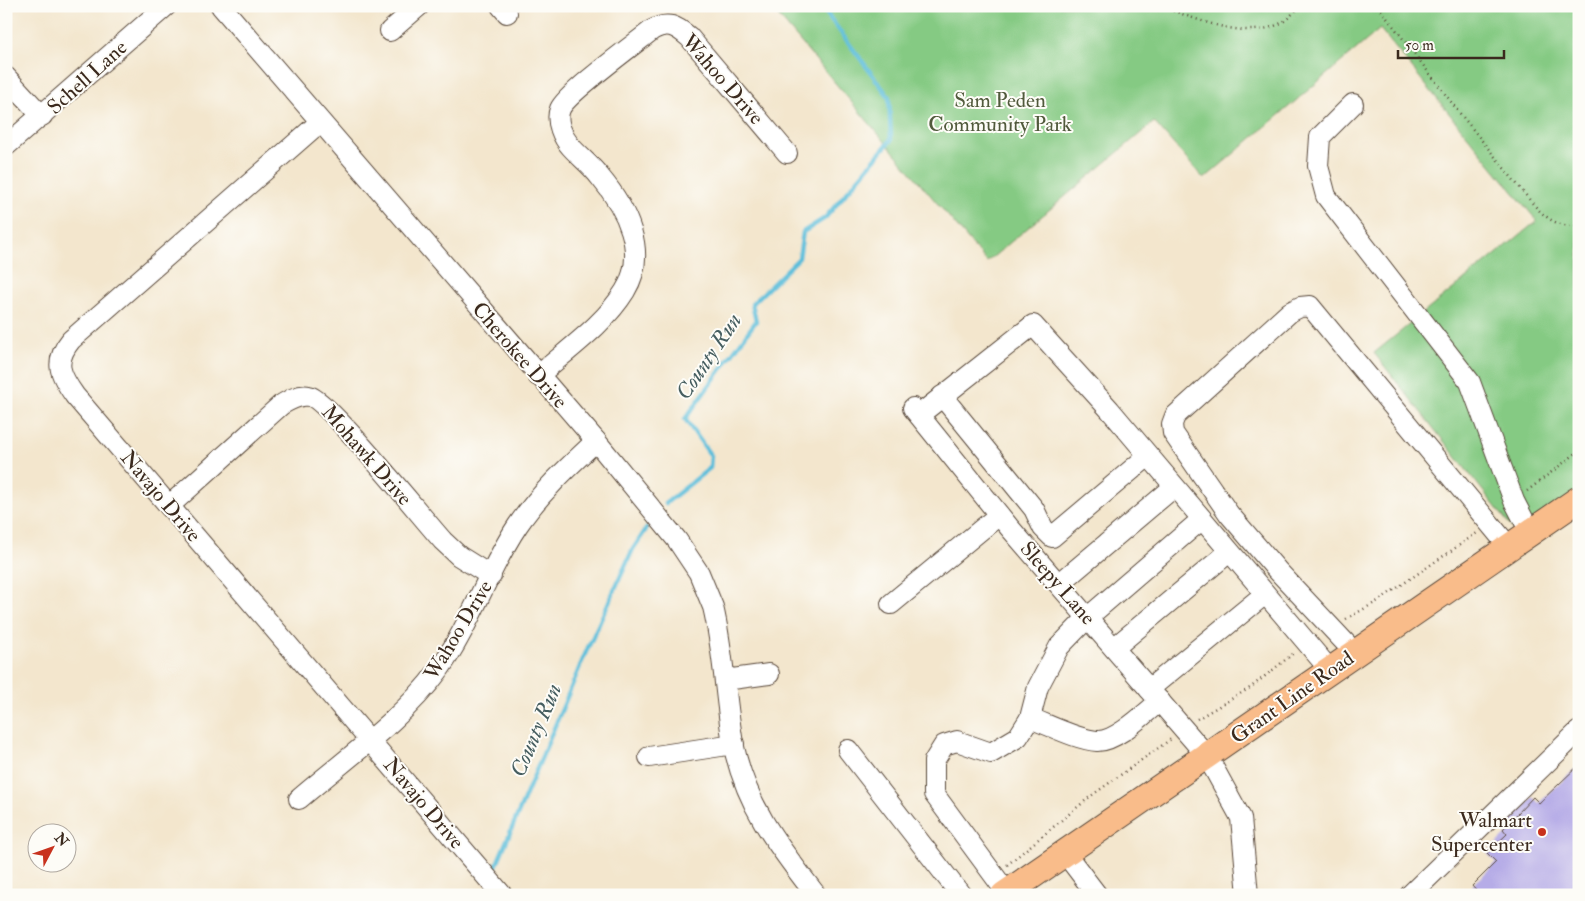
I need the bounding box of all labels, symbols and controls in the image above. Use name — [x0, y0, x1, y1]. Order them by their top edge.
street label: Wahoo Drive — [675, 27, 770, 131]
scale bar — [1398, 28, 1504, 60]
street label: Schell Lane — [42, 34, 133, 120]
text: 50 m — [1405, 36, 1434, 55]
park label: Sam Peden Community Park — [928, 87, 1072, 138]
street label: Cherokee Drive — [466, 296, 573, 414]
water label: County Run — [670, 308, 748, 405]
street label: Mohawk Drive — [315, 399, 418, 511]
street label: Navajo Drive — [114, 445, 207, 548]
street label: Sleepy Lane — [1014, 536, 1101, 631]
street label: Wahoo Drive — [418, 575, 499, 686]
street label: Grant Line Road — [1225, 644, 1360, 750]
water label: County Run — [504, 680, 568, 781]
street label: Navajo Drive — [377, 752, 470, 855]
place label: Walmart Supercenter — [1431, 807, 1532, 858]
north arrow — [28, 824, 78, 874]
marker: Walmart Supercenter — [1536, 826, 1548, 838]
text: N — [50, 829, 72, 850]

